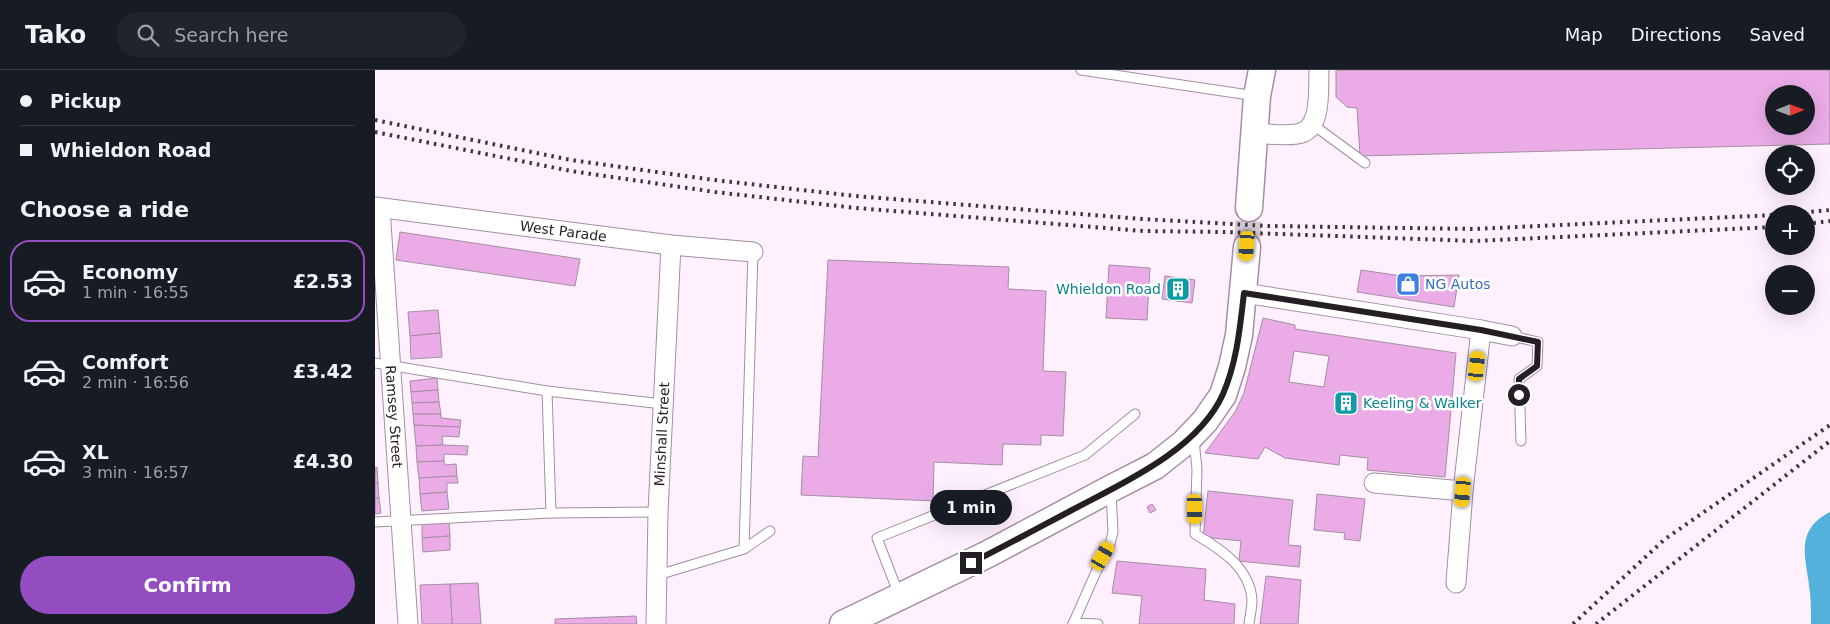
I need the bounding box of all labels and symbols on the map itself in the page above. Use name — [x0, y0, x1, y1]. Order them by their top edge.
north arrow — [1765, 85, 1815, 135]
street label: West Parade — [519, 218, 608, 245]
car — [1238, 231, 1255, 261]
shop icon: NG Autos — [1395, 271, 1421, 297]
building icon: Whieldon Road — [1165, 276, 1191, 302]
place label: NG Autos — [1425, 276, 1491, 292]
place label: Whieldon Road — [1056, 281, 1161, 297]
car — [1467, 350, 1486, 382]
street label: Ramsey Street — [383, 365, 406, 469]
street label: Minshall Street — [651, 381, 672, 487]
route start — [1508, 384, 1530, 406]
building icon: Keeling & Walker — [1333, 390, 1359, 416]
place label: Keeling & Walker — [1363, 395, 1482, 411]
car — [1454, 476, 1471, 508]
callout: 1 min — [930, 490, 1012, 526]
car — [1187, 494, 1202, 524]
car — [1089, 539, 1116, 573]
route end — [960, 552, 982, 574]

